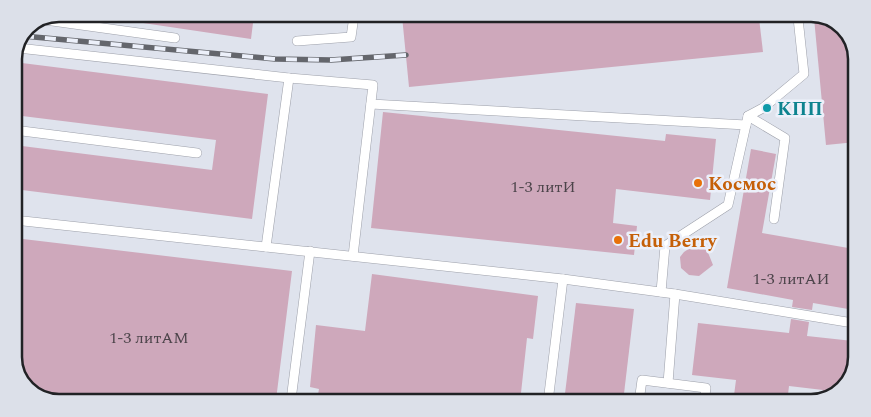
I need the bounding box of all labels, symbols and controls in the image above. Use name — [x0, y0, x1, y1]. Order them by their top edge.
place label: КПП — [777, 95, 823, 124]
marker: КПП — [761, 102, 773, 114]
place label: Космос — [708, 170, 776, 199]
house number: 1-3 литИ — [510, 175, 576, 199]
marker: Космос — [692, 177, 704, 189]
place label: Edu Berry — [628, 227, 717, 256]
marker: Edu Berry — [612, 234, 624, 246]
house number: 1-3 литАИ — [752, 267, 830, 291]
house number: 1-3 литАМ — [109, 326, 189, 350]

